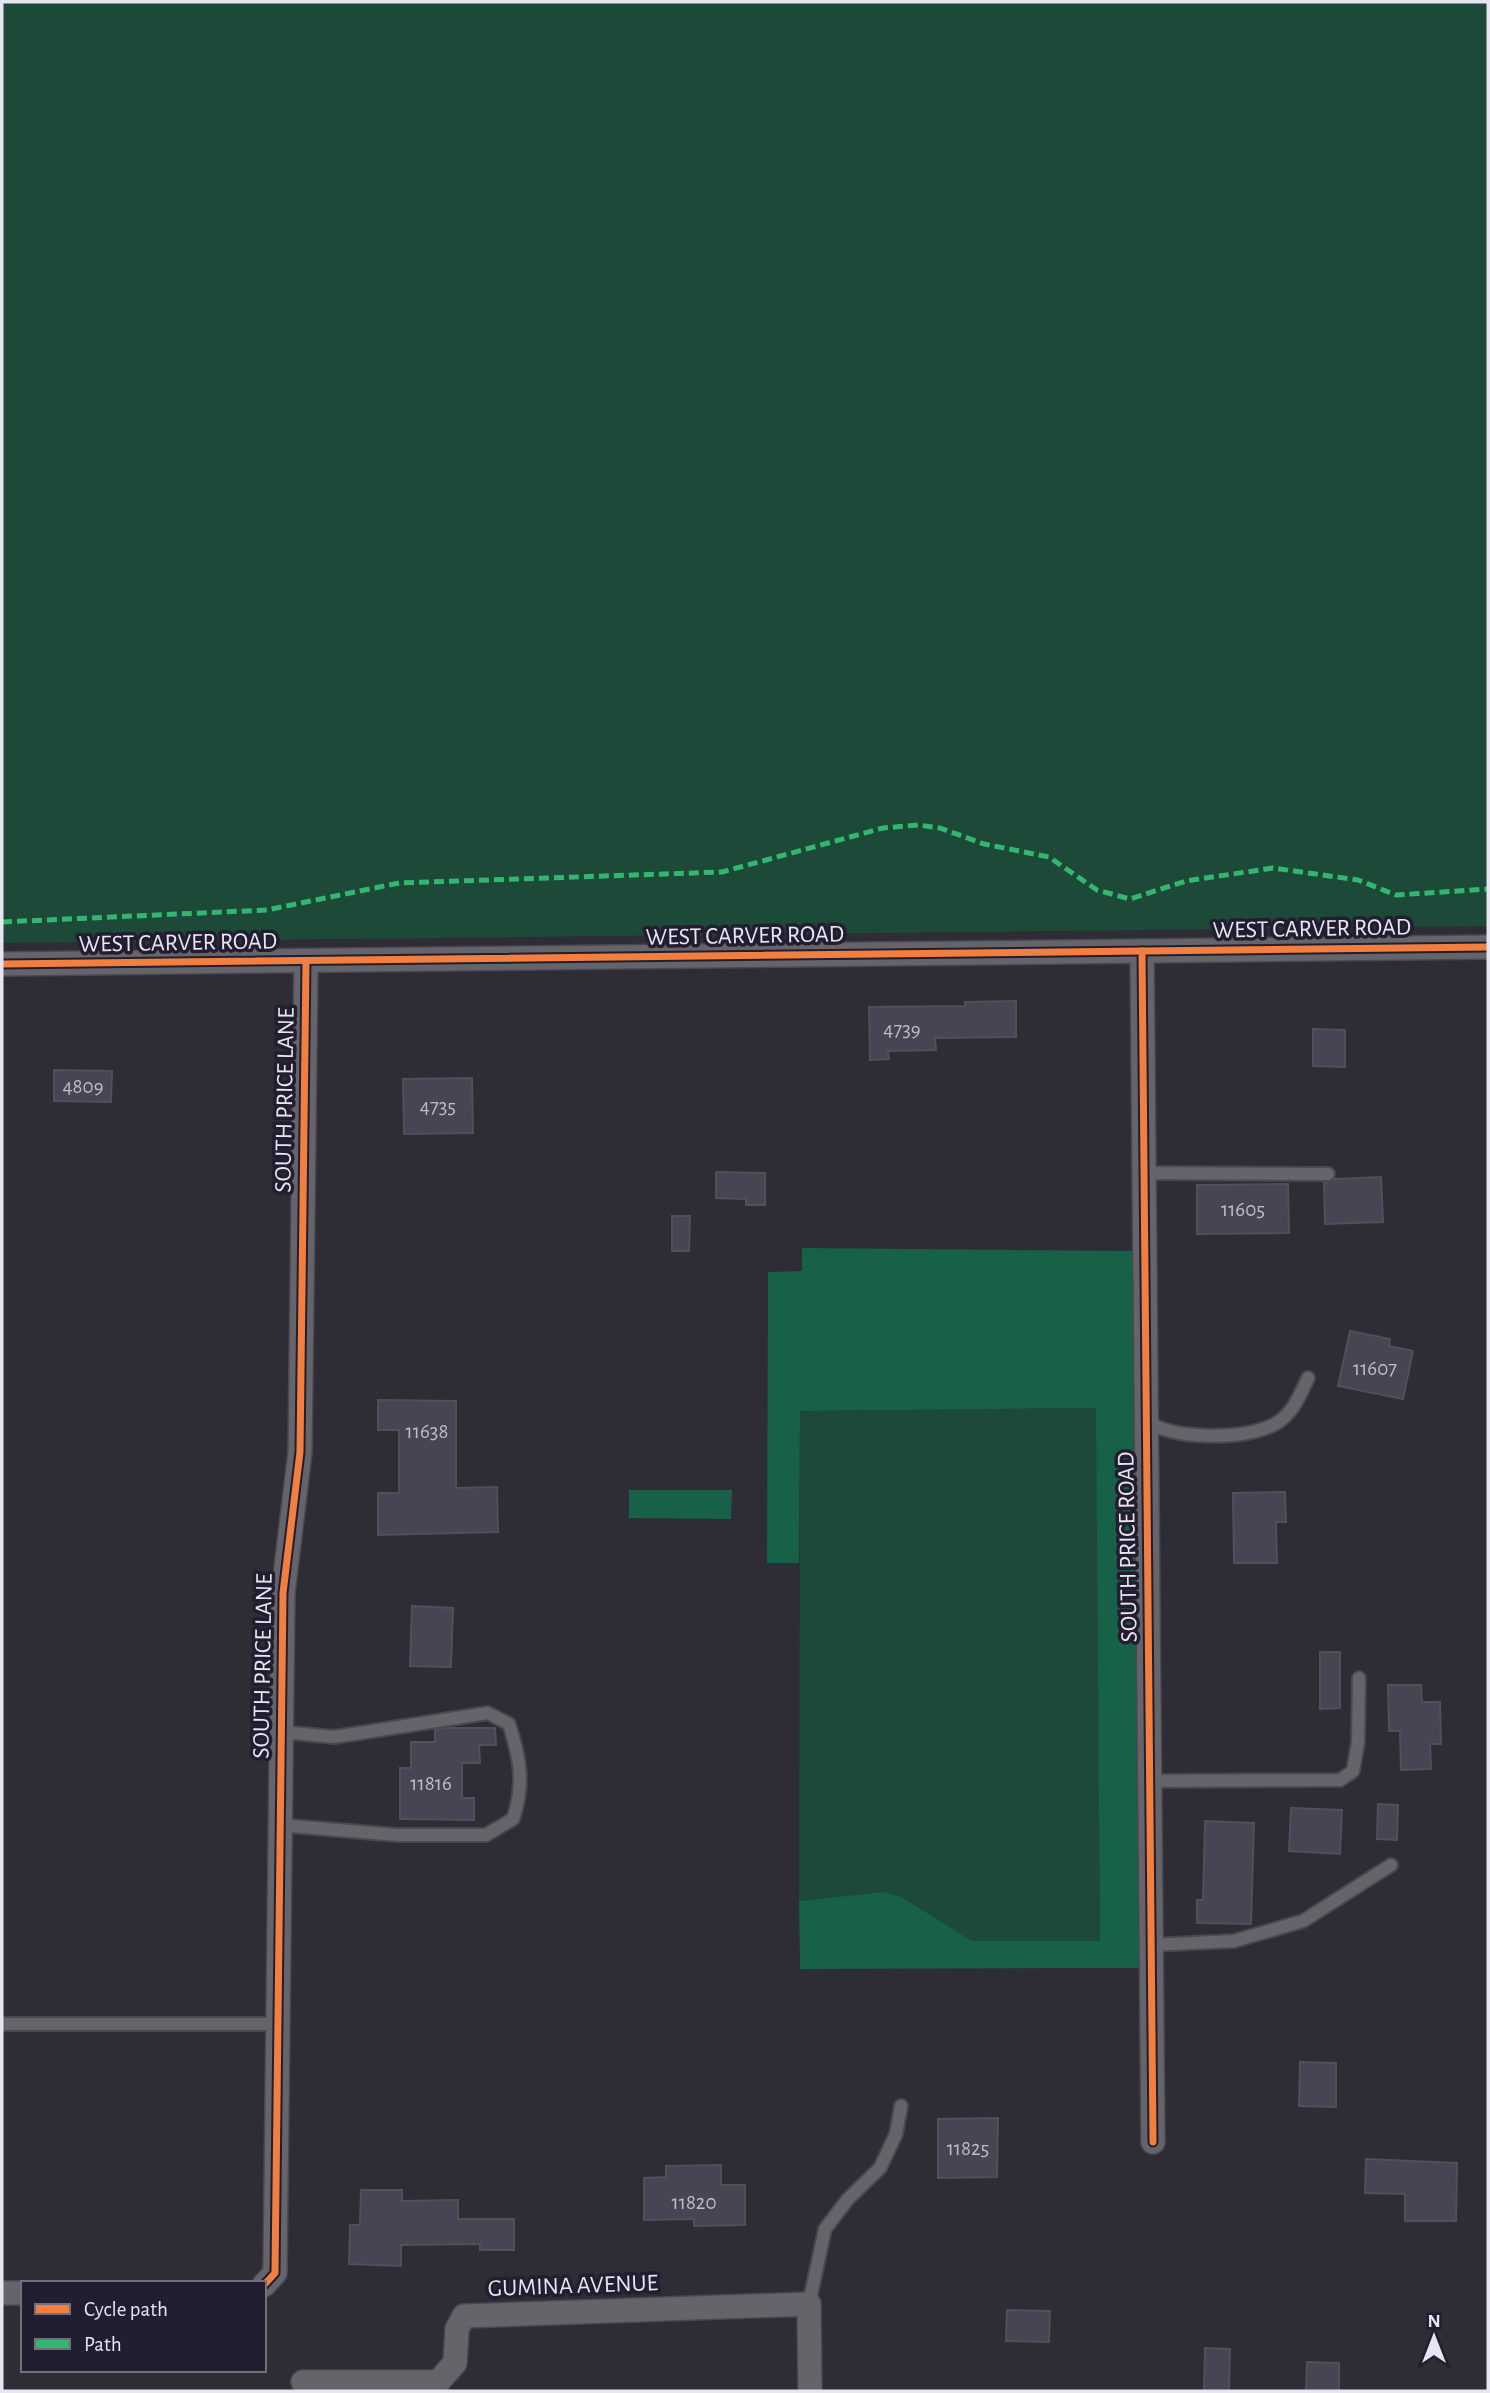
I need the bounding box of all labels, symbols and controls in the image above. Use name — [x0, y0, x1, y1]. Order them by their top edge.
street label: WEST CARVER ROAD — [1213, 915, 1411, 943]
street label: WEST CARVER ROAD — [646, 922, 844, 950]
street label: WEST CARVER ROAD — [79, 929, 277, 957]
street label: SOUTH PRICE LANE — [271, 1007, 299, 1193]
house number: 4739 — [883, 1019, 921, 1040]
house number: 4809 — [62, 1076, 104, 1097]
house number: 4735 — [420, 1096, 456, 1117]
house number: 11605 — [1221, 1199, 1265, 1220]
house number: 11607 — [1353, 1358, 1397, 1379]
house number: 11638 — [406, 1421, 448, 1442]
street label: SOUTH PRICE ROAD — [1114, 1451, 1142, 1643]
street label: SOUTH PRICE LANE — [249, 1573, 277, 1759]
house number: 11816 — [410, 1773, 452, 1794]
house number: 11825 — [947, 2138, 989, 2159]
house number: 11820 — [671, 2192, 717, 2213]
street label: GUMINA AVENUE — [487, 2271, 659, 2301]
legend — [21, 2281, 266, 2372]
text: Cycle path — [84, 2299, 168, 2320]
north arrow — [1399, 2302, 1469, 2372]
text: N — [1427, 2312, 1441, 2331]
text: Path — [84, 2334, 122, 2355]

